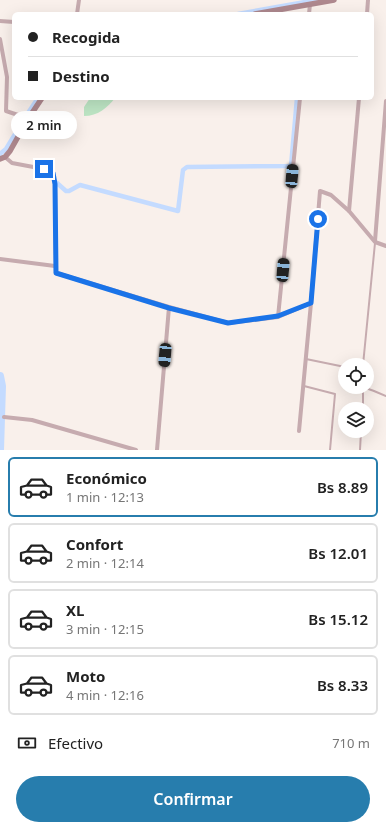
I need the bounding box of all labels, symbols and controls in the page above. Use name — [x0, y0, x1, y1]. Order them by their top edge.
text: Recogida — [52, 27, 120, 47]
text: Destino — [52, 66, 110, 86]
callout: 2 min — [11, 111, 77, 139]
text: 2 min — [26, 116, 62, 134]
route end — [35, 160, 53, 178]
car — [285, 164, 299, 188]
route start — [309, 210, 327, 228]
car — [276, 258, 290, 282]
car — [158, 343, 172, 367]
map controls — [338, 358, 374, 438]
button: locate — [338, 358, 374, 394]
button: layers — [338, 402, 374, 438]
text: Económico — [66, 468, 147, 488]
icon: car — [18, 469, 54, 505]
text: Bs 8.89 — [317, 477, 368, 497]
text: 1 min · 12:13 — [66, 488, 144, 506]
text: Confort — [66, 534, 123, 554]
icon: car — [18, 535, 54, 571]
text: Bs 12.01 — [308, 543, 368, 563]
text: 2 min · 12:14 — [66, 554, 144, 572]
text: XL — [66, 600, 84, 620]
icon: car — [18, 601, 54, 637]
text: Bs 15.12 — [308, 609, 368, 629]
text: 3 min · 12:15 — [66, 620, 144, 638]
text: Moto — [66, 666, 105, 686]
icon: car — [18, 667, 54, 703]
text: Bs 8.33 — [317, 675, 368, 695]
text: 4 min · 12:16 — [66, 686, 144, 704]
icon: cash — [16, 732, 38, 754]
text: Efectivo — [48, 733, 103, 753]
text: 710 m — [332, 734, 370, 752]
button: Confirmar — [16, 776, 370, 822]

